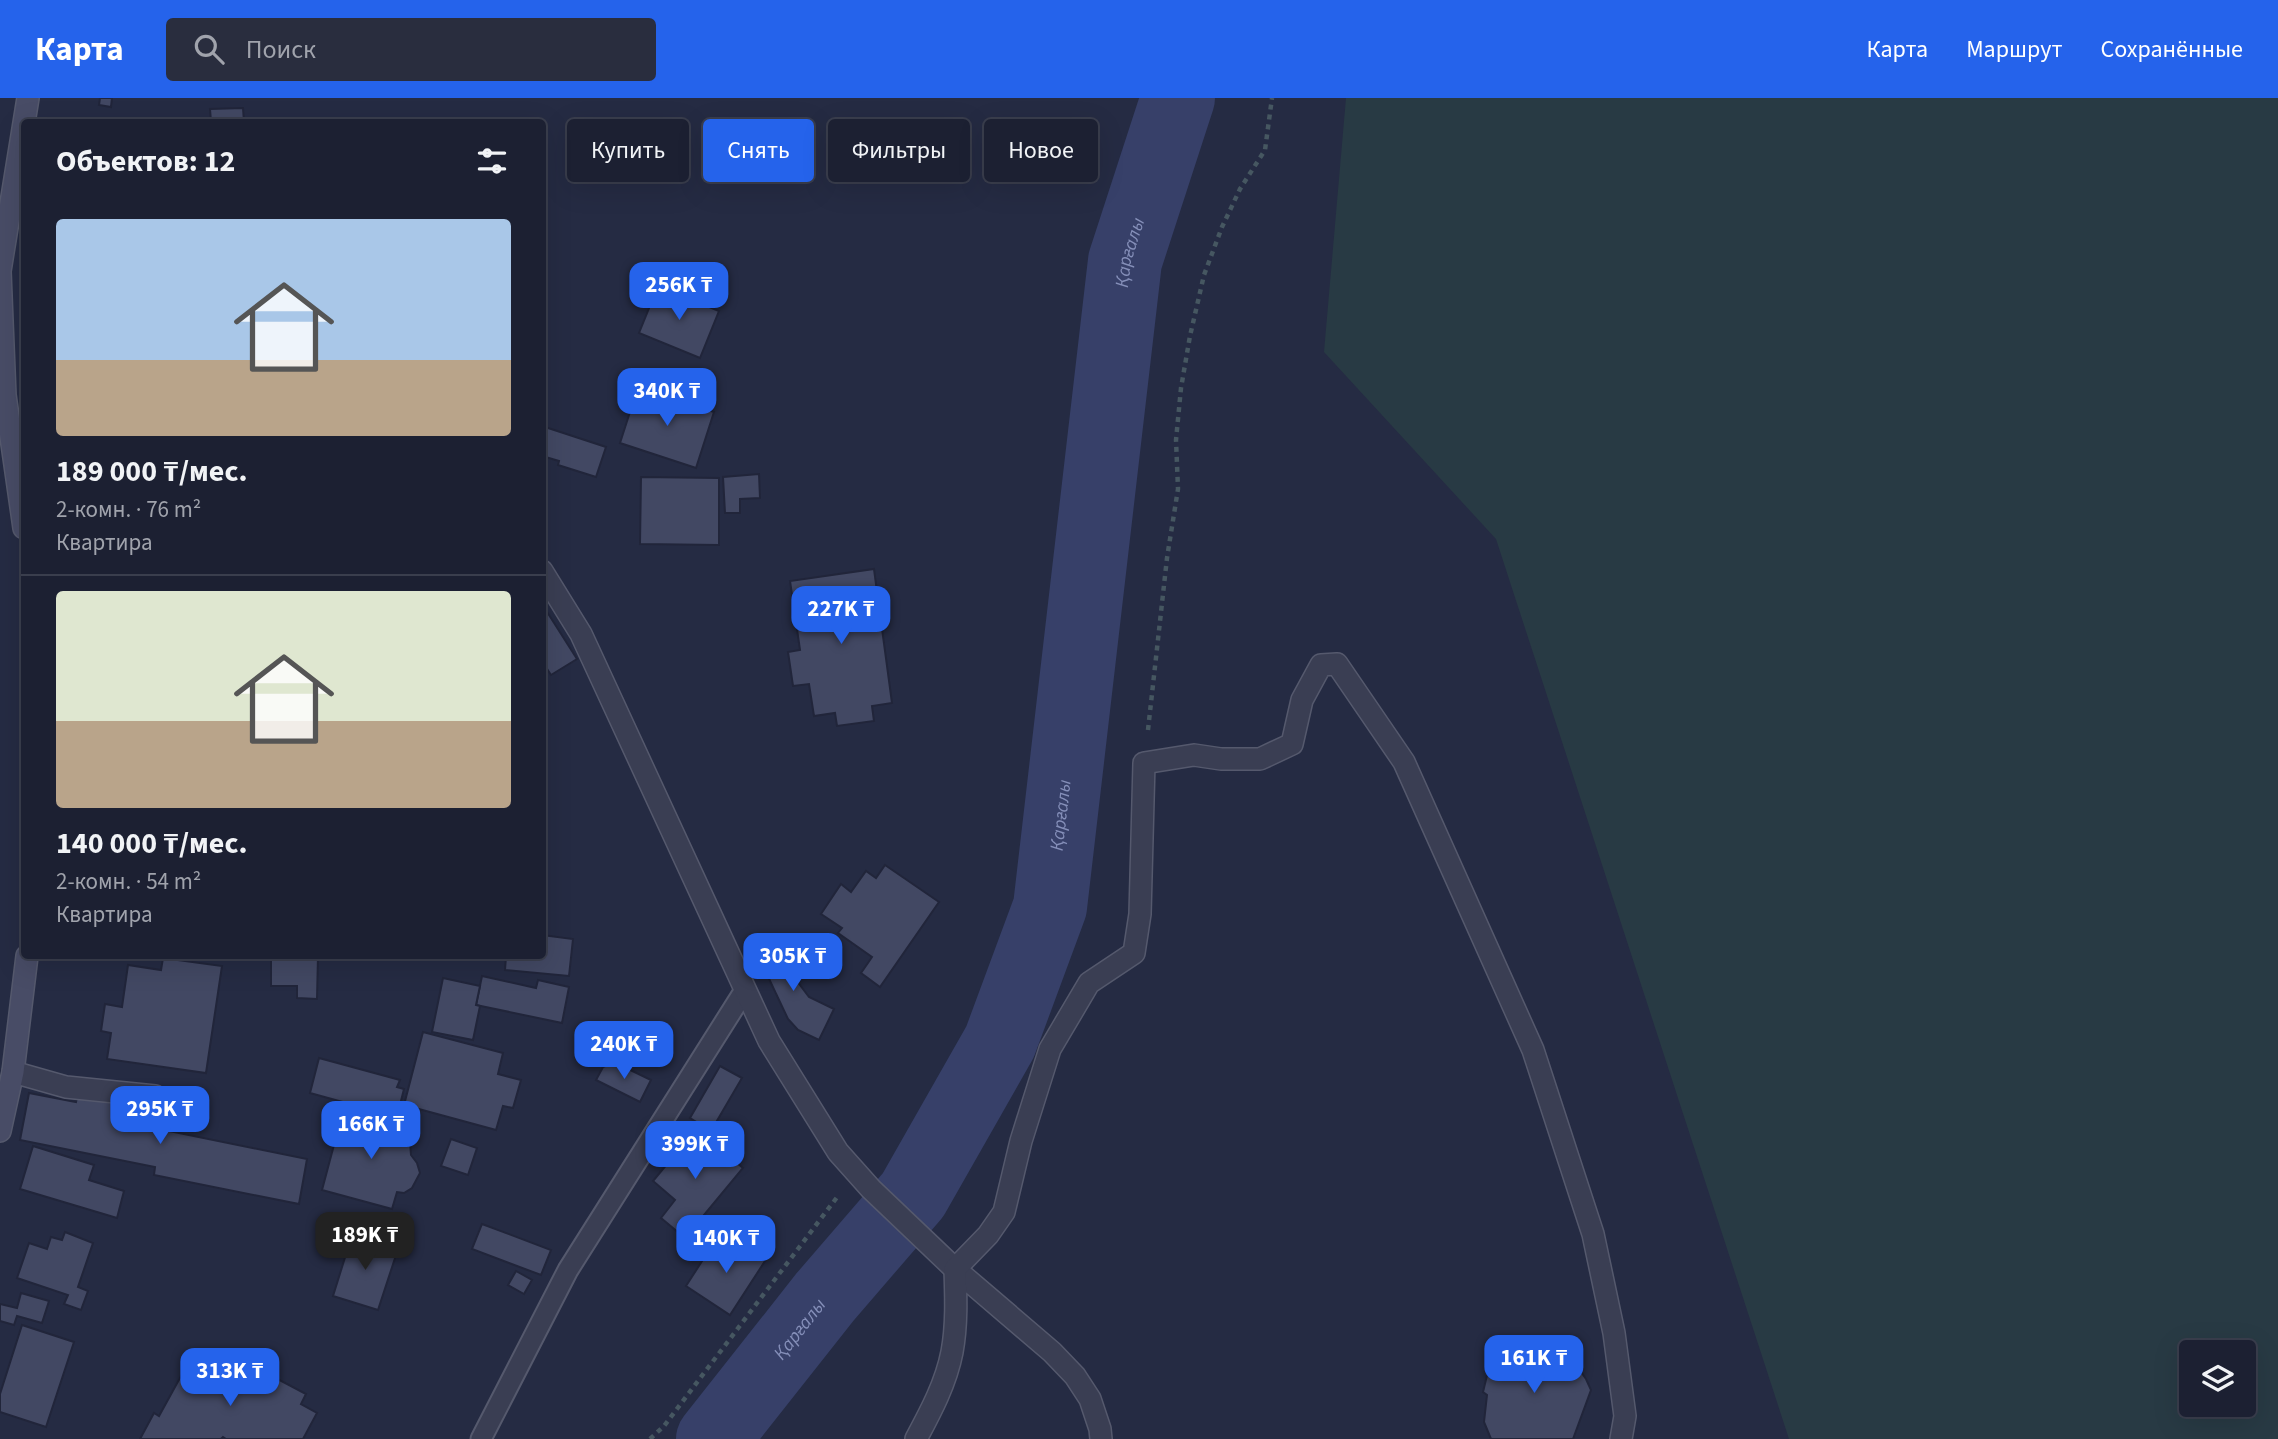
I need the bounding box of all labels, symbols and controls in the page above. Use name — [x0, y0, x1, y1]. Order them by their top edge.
search box — [166, 18, 656, 81]
text: Карта — [35, 26, 124, 73]
icon: search — [190, 30, 228, 68]
text: Поиск — [246, 31, 316, 68]
text: Карта — [1867, 32, 1928, 67]
text: Маршрут — [1966, 32, 2062, 67]
text: Сохранённые — [2100, 32, 2243, 67]
chip: Купить — [567, 119, 689, 182]
chip: Снять — [703, 119, 814, 182]
chip: Фильтры — [828, 119, 970, 182]
chip: Новое — [984, 119, 1098, 182]
text: Объектов: 12 — [56, 140, 235, 183]
icon: filters — [473, 142, 511, 180]
water label: Қарғалы — [1109, 214, 1152, 289]
pin: 256K ₸ — [622, 262, 736, 322]
icon: home — [221, 264, 347, 390]
text: 256K ₸ — [645, 268, 713, 301]
pin: 340K ₸ — [610, 368, 724, 428]
text: 340K ₸ — [633, 374, 701, 407]
text: 189 000 ₸/мес. — [56, 450, 247, 493]
text: 2-комн. · 76 m² — [56, 493, 201, 526]
text: Квартира — [56, 526, 153, 559]
pin: 227K ₸ — [784, 587, 898, 646]
text: 227K ₸ — [807, 592, 875, 625]
icon: home — [221, 636, 347, 762]
water label: Қарғалы — [1043, 778, 1078, 852]
text: 140 000 ₸/мес. — [56, 822, 247, 865]
text: 2-комн. · 54 m² — [56, 865, 201, 898]
text: Квартира — [56, 898, 153, 931]
pin: 305K ₸ — [736, 934, 850, 993]
text: 305K ₸ — [759, 939, 827, 972]
pin: 240K ₸ — [567, 1021, 681, 1081]
text: 240K ₸ — [590, 1027, 658, 1060]
pin: 295K ₸ — [103, 1086, 217, 1146]
text: 295K ₸ — [126, 1092, 194, 1125]
pin: 166K ₸ — [314, 1102, 428, 1161]
text: 166K ₸ — [337, 1107, 405, 1140]
pin: 399K ₸ — [638, 1122, 752, 1181]
text: 399K ₸ — [661, 1127, 729, 1160]
pin: 189K ₸ — [308, 1212, 422, 1272]
pin: 140K ₸ — [669, 1216, 783, 1275]
text: 189K ₸ — [331, 1218, 399, 1251]
text: 140K ₸ — [692, 1221, 760, 1254]
water label: Қарғалы — [767, 1293, 832, 1366]
pin: 161K ₸ — [1477, 1336, 1591, 1395]
map controls — [2179, 1340, 2256, 1417]
button: layers — [2179, 1340, 2256, 1417]
text: 161K ₸ — [1500, 1341, 1568, 1374]
pin: 313K ₸ — [173, 1348, 287, 1408]
text: 313K ₸ — [196, 1354, 264, 1387]

